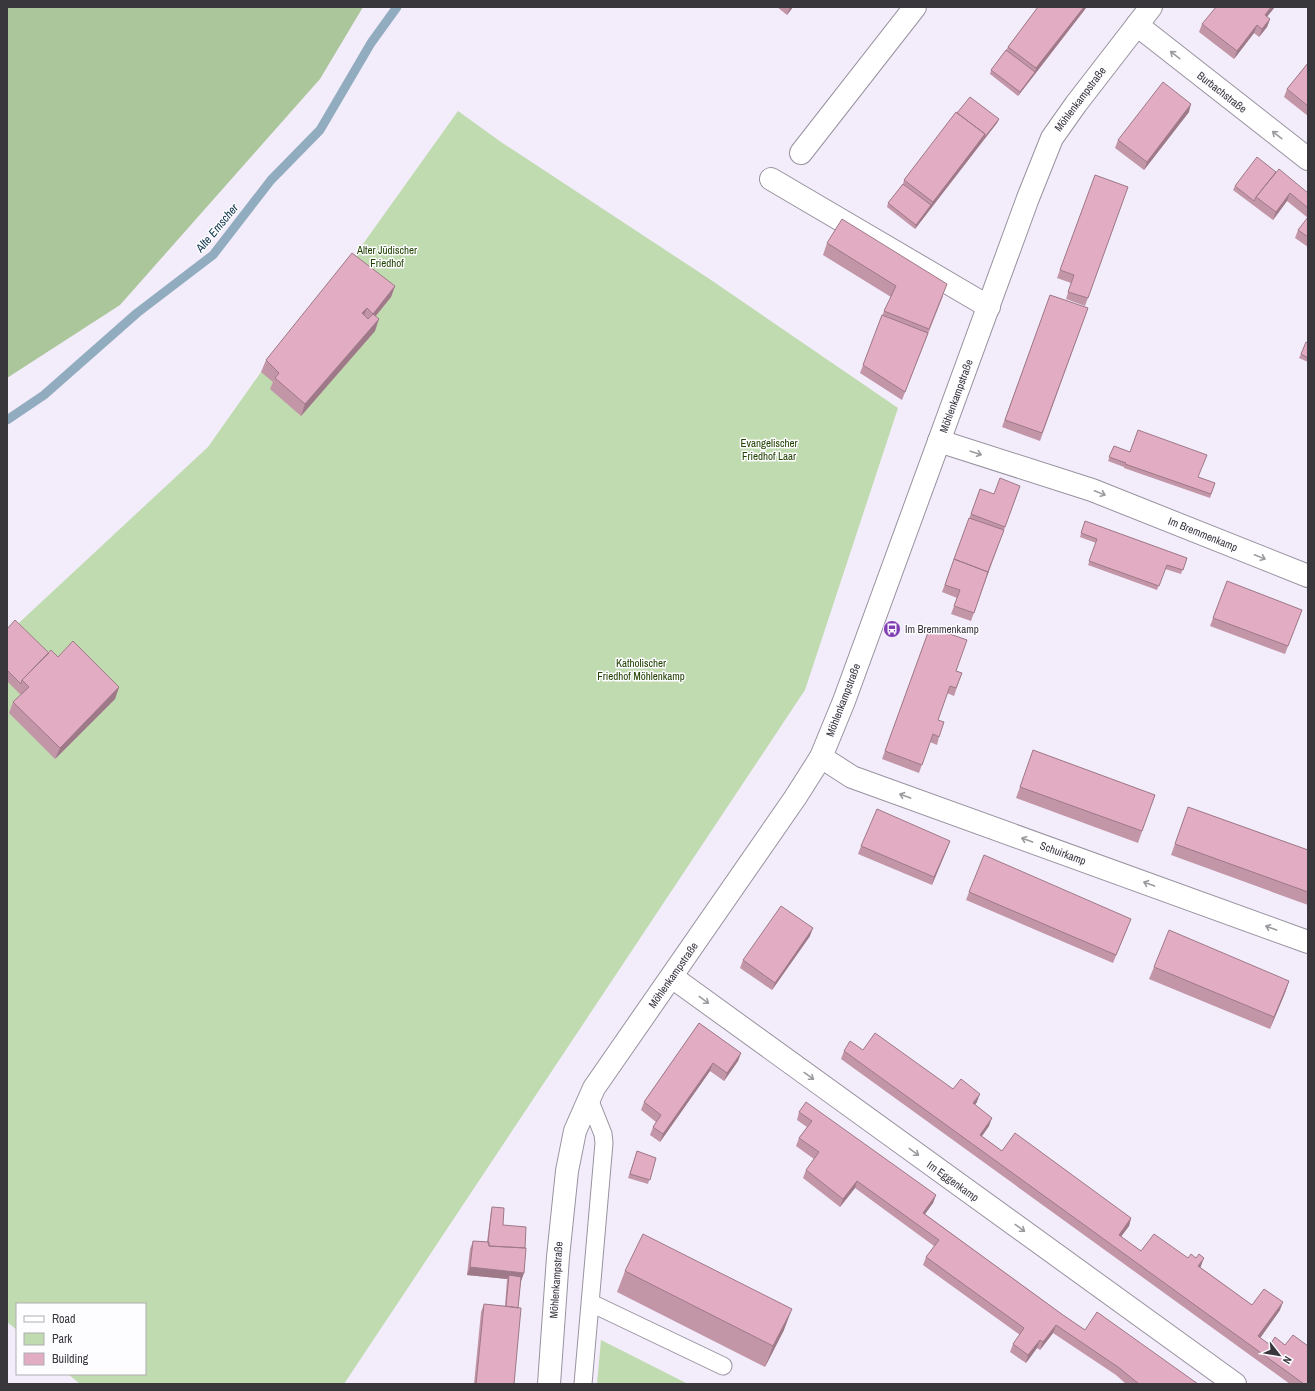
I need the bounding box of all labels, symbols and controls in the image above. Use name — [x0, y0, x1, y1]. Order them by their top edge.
one-way arrow — [1169, 50, 1180, 59]
street label: Möhlenkampstraße — [1051, 64, 1109, 134]
street label: Burbachstraße — [1194, 68, 1250, 116]
one-way arrow — [1272, 131, 1283, 139]
water label: Alte Emscher — [191, 200, 242, 256]
park label: Alter Jüdischer Friedhof — [356, 243, 417, 270]
street label: Möhlenkampstraße — [936, 357, 976, 435]
park label: Evangelischer Friedhof Laar — [740, 436, 798, 463]
one-way arrow — [970, 450, 983, 457]
one-way arrow — [1093, 490, 1105, 498]
street label: Im Bremmenkamp — [1166, 514, 1240, 554]
one-way arrow — [1253, 553, 1265, 561]
bus stop icon: Im Bremmenkamp — [882, 619, 902, 639]
place label: Im Bremmenkamp — [905, 622, 979, 636]
park label: Katholischer Friedhof Möhlenkamp — [597, 656, 685, 683]
street label: Möhlenkampstraße — [823, 661, 863, 739]
one-way arrow — [899, 791, 911, 799]
one-way arrow — [1020, 836, 1033, 843]
street label: Schuirkamp — [1038, 838, 1088, 868]
one-way arrow — [1143, 880, 1155, 888]
one-way arrow — [1266, 924, 1278, 932]
street label: Möhlenkampstraße — [645, 939, 701, 1011]
one-way arrow — [698, 996, 709, 1004]
one-way arrow — [803, 1072, 814, 1080]
one-way arrow — [909, 1148, 920, 1156]
street label: Im Eggenkamp — [924, 1158, 982, 1204]
one-way arrow — [1014, 1224, 1025, 1232]
street label: Möhlenkampstraße — [546, 1241, 566, 1319]
legend — [16, 1303, 146, 1375]
text: Road — [52, 1311, 76, 1327]
text: Park — [52, 1331, 72, 1347]
north arrow — [1259, 1335, 1299, 1375]
text: Building — [52, 1351, 89, 1367]
text: N — [1280, 1354, 1295, 1367]

